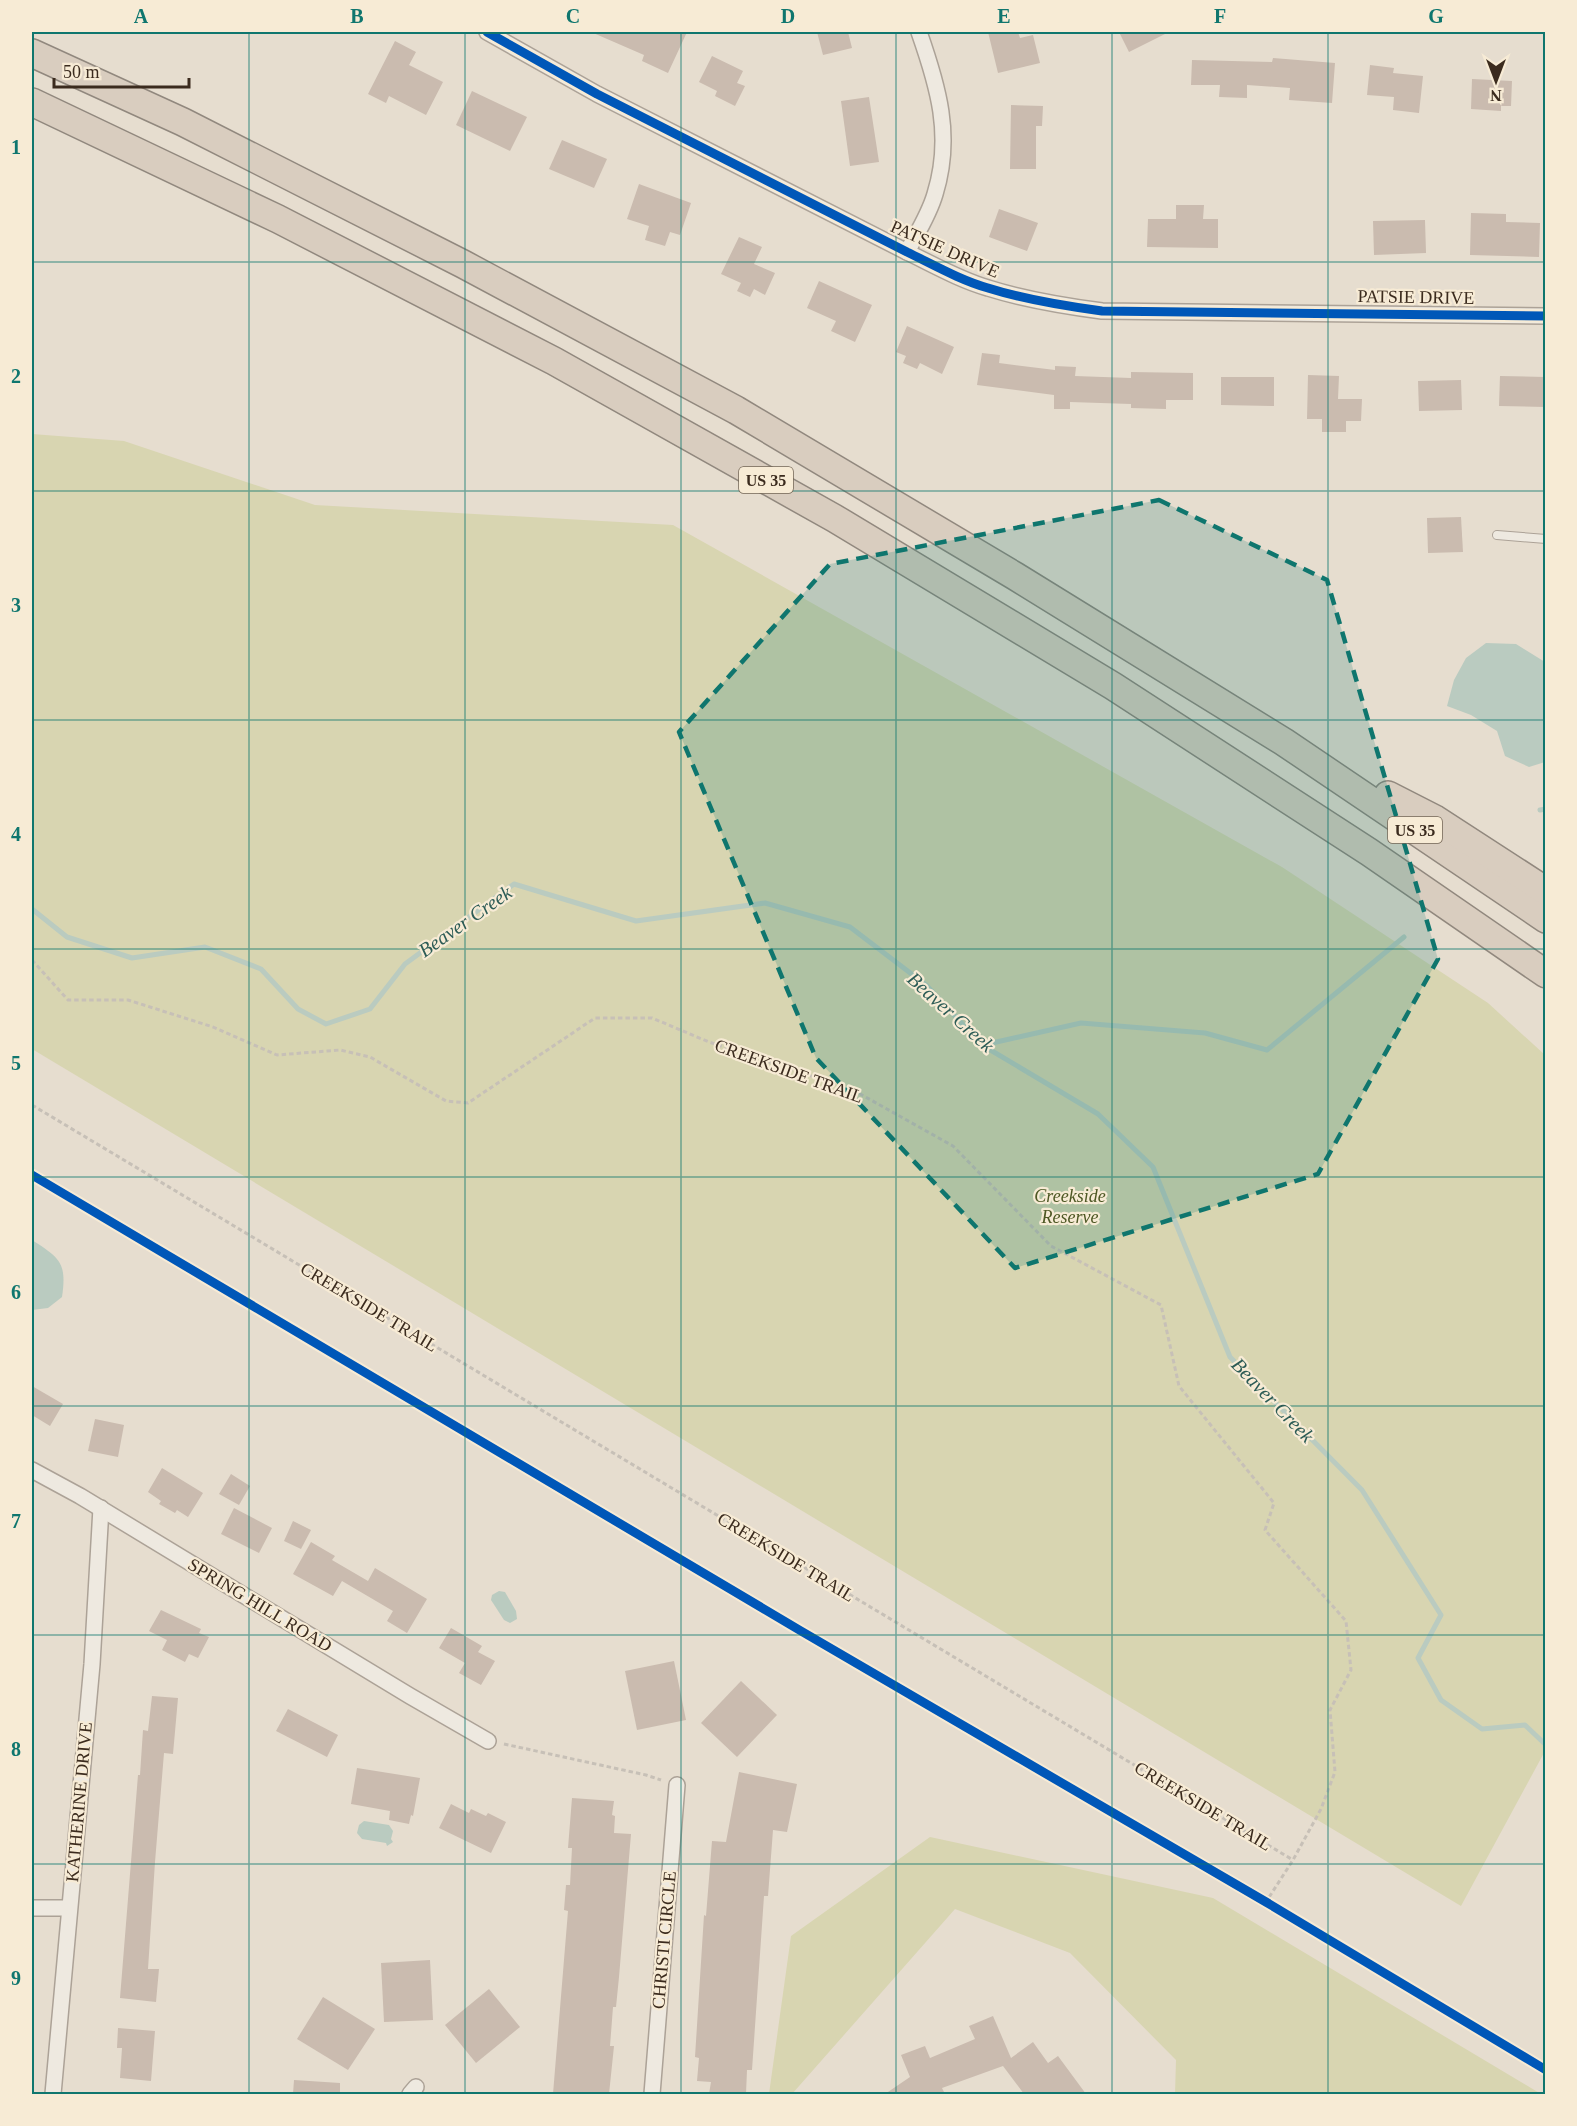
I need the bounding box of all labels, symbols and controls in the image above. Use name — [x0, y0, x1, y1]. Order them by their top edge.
text: A — [134, 5, 149, 27]
text: B — [350, 5, 364, 27]
text: C — [566, 5, 580, 27]
text: D — [781, 5, 795, 27]
text: E — [997, 5, 1011, 27]
text: F — [1214, 5, 1226, 27]
text: G — [1428, 5, 1444, 27]
scale bar — [54, 51, 189, 89]
north arrow — [1466, 51, 1526, 111]
text: 50 m — [63, 62, 100, 82]
text: N — [1490, 87, 1502, 104]
text: 1 — [11, 136, 21, 158]
street label: PATSIE DRIVE — [888, 216, 1002, 282]
street label: PATSIE DRIVE — [1357, 286, 1475, 308]
text: 2 — [11, 365, 21, 387]
road number: US 35 — [739, 467, 793, 493]
text: 3 — [11, 594, 21, 616]
road number: US 35 — [1388, 817, 1442, 843]
text: 4 — [11, 823, 21, 845]
water label: Beaver Creek — [414, 880, 517, 961]
water label: Beaver Creek — [903, 967, 1000, 1057]
street label: CREEKSIDE TRAIL — [712, 1035, 866, 1107]
text: 5 — [11, 1052, 21, 1074]
park label: Creekside Reserve — [1034, 1186, 1106, 1227]
street label: CREEKSIDE TRAIL — [297, 1258, 441, 1356]
text: 6 — [11, 1281, 21, 1303]
water label: Beaver Creek — [1227, 1353, 1319, 1448]
street label: CREEKSIDE TRAIL — [714, 1508, 858, 1606]
text: 7 — [11, 1510, 21, 1532]
street label: SPRING HILL ROAD — [184, 1554, 336, 1656]
street label: KATHERINE DRIVE — [62, 1721, 96, 1883]
text: 8 — [11, 1738, 21, 1760]
street label: CREEKSIDE TRAIL — [1131, 1757, 1275, 1855]
street label: CHRISTI CIRCLE — [648, 1870, 680, 2010]
text: 9 — [11, 1967, 21, 1989]

